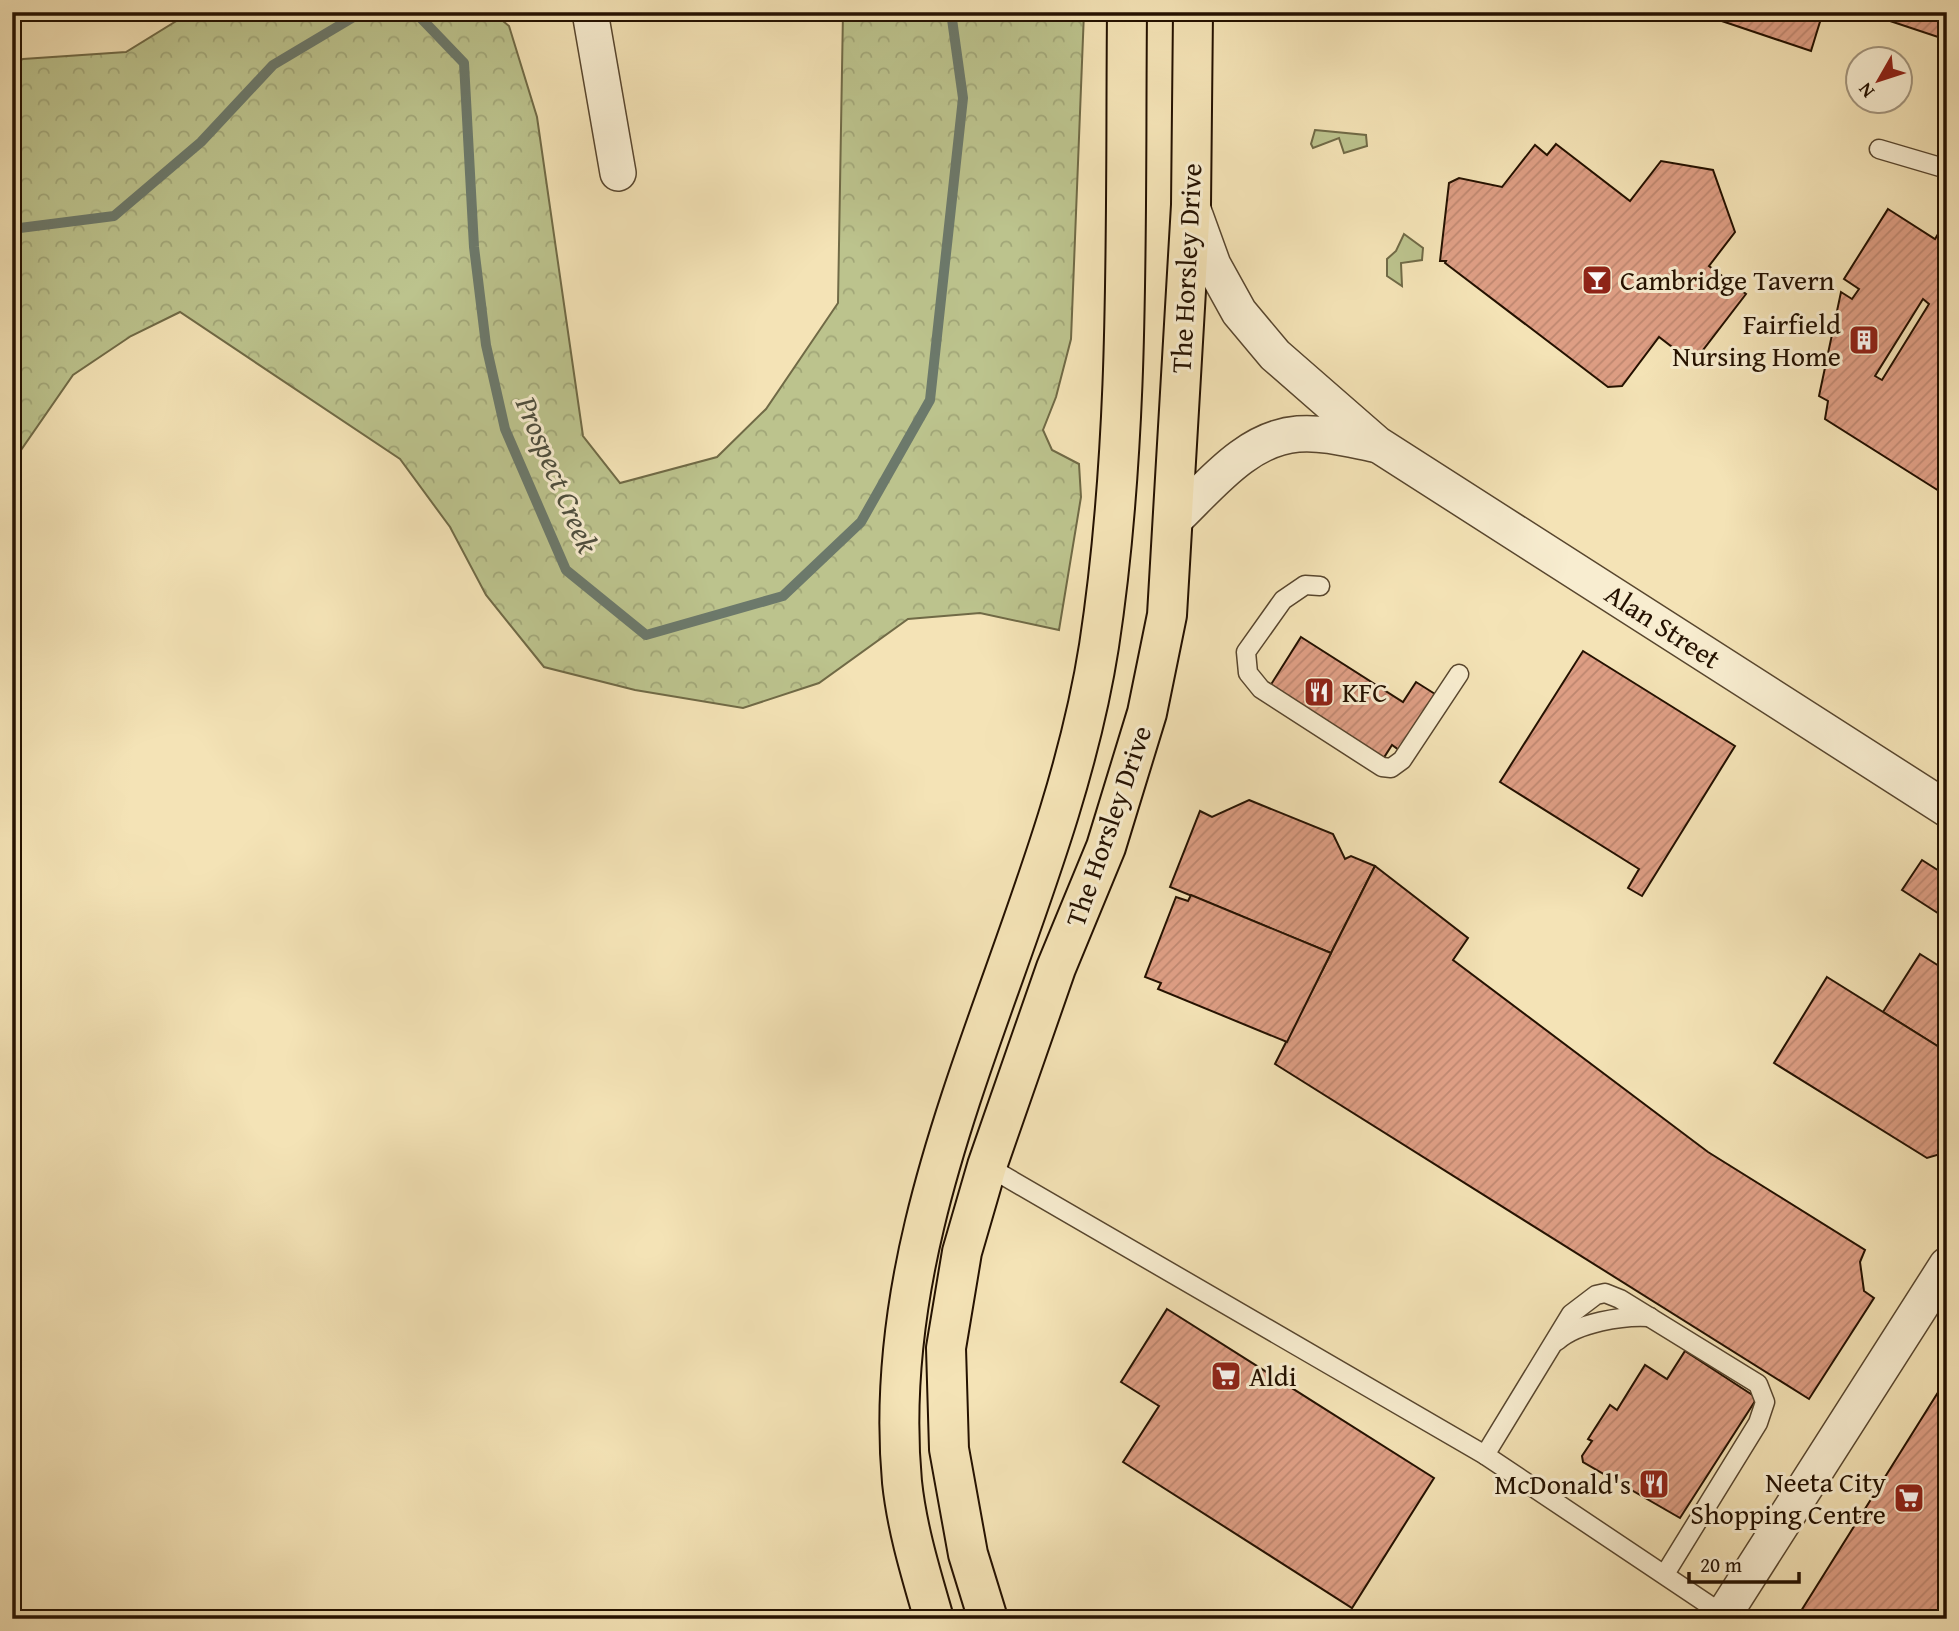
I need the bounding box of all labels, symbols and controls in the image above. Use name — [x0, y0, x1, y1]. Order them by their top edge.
north arrow — [1843, 46, 1913, 116]
text: N — [1851, 77, 1881, 104]
street label: The Horsley Drive — [1160, 162, 1211, 374]
place label: Cambridge Tavern — [1620, 259, 1835, 300]
bar icon: Cambridge Tavern — [1580, 263, 1614, 297]
place label: Fairfield Nursing Home — [1672, 303, 1841, 376]
building icon: Fairfield Nursing Home — [1847, 323, 1881, 357]
water label: Prospect Creek — [505, 389, 611, 560]
street label: Alan Street — [1597, 573, 1729, 678]
place label: KFC — [1342, 671, 1387, 712]
restaurant icon: KFC — [1302, 675, 1336, 709]
street label: The Horsley Drive — [1054, 720, 1161, 932]
place label: Aldi — [1249, 1355, 1297, 1396]
supermarket icon: Aldi — [1209, 1359, 1243, 1393]
place label: Neeta City Shopping Centre — [1690, 1461, 1886, 1534]
place label: McDonald's — [1494, 1463, 1631, 1504]
restaurant icon: McDonald's — [1637, 1467, 1671, 1501]
supermarket icon: Neeta City Shopping Centre — [1892, 1481, 1926, 1515]
scale bar — [1689, 1540, 1800, 1584]
text: 20 m — [1700, 1549, 1742, 1580]

